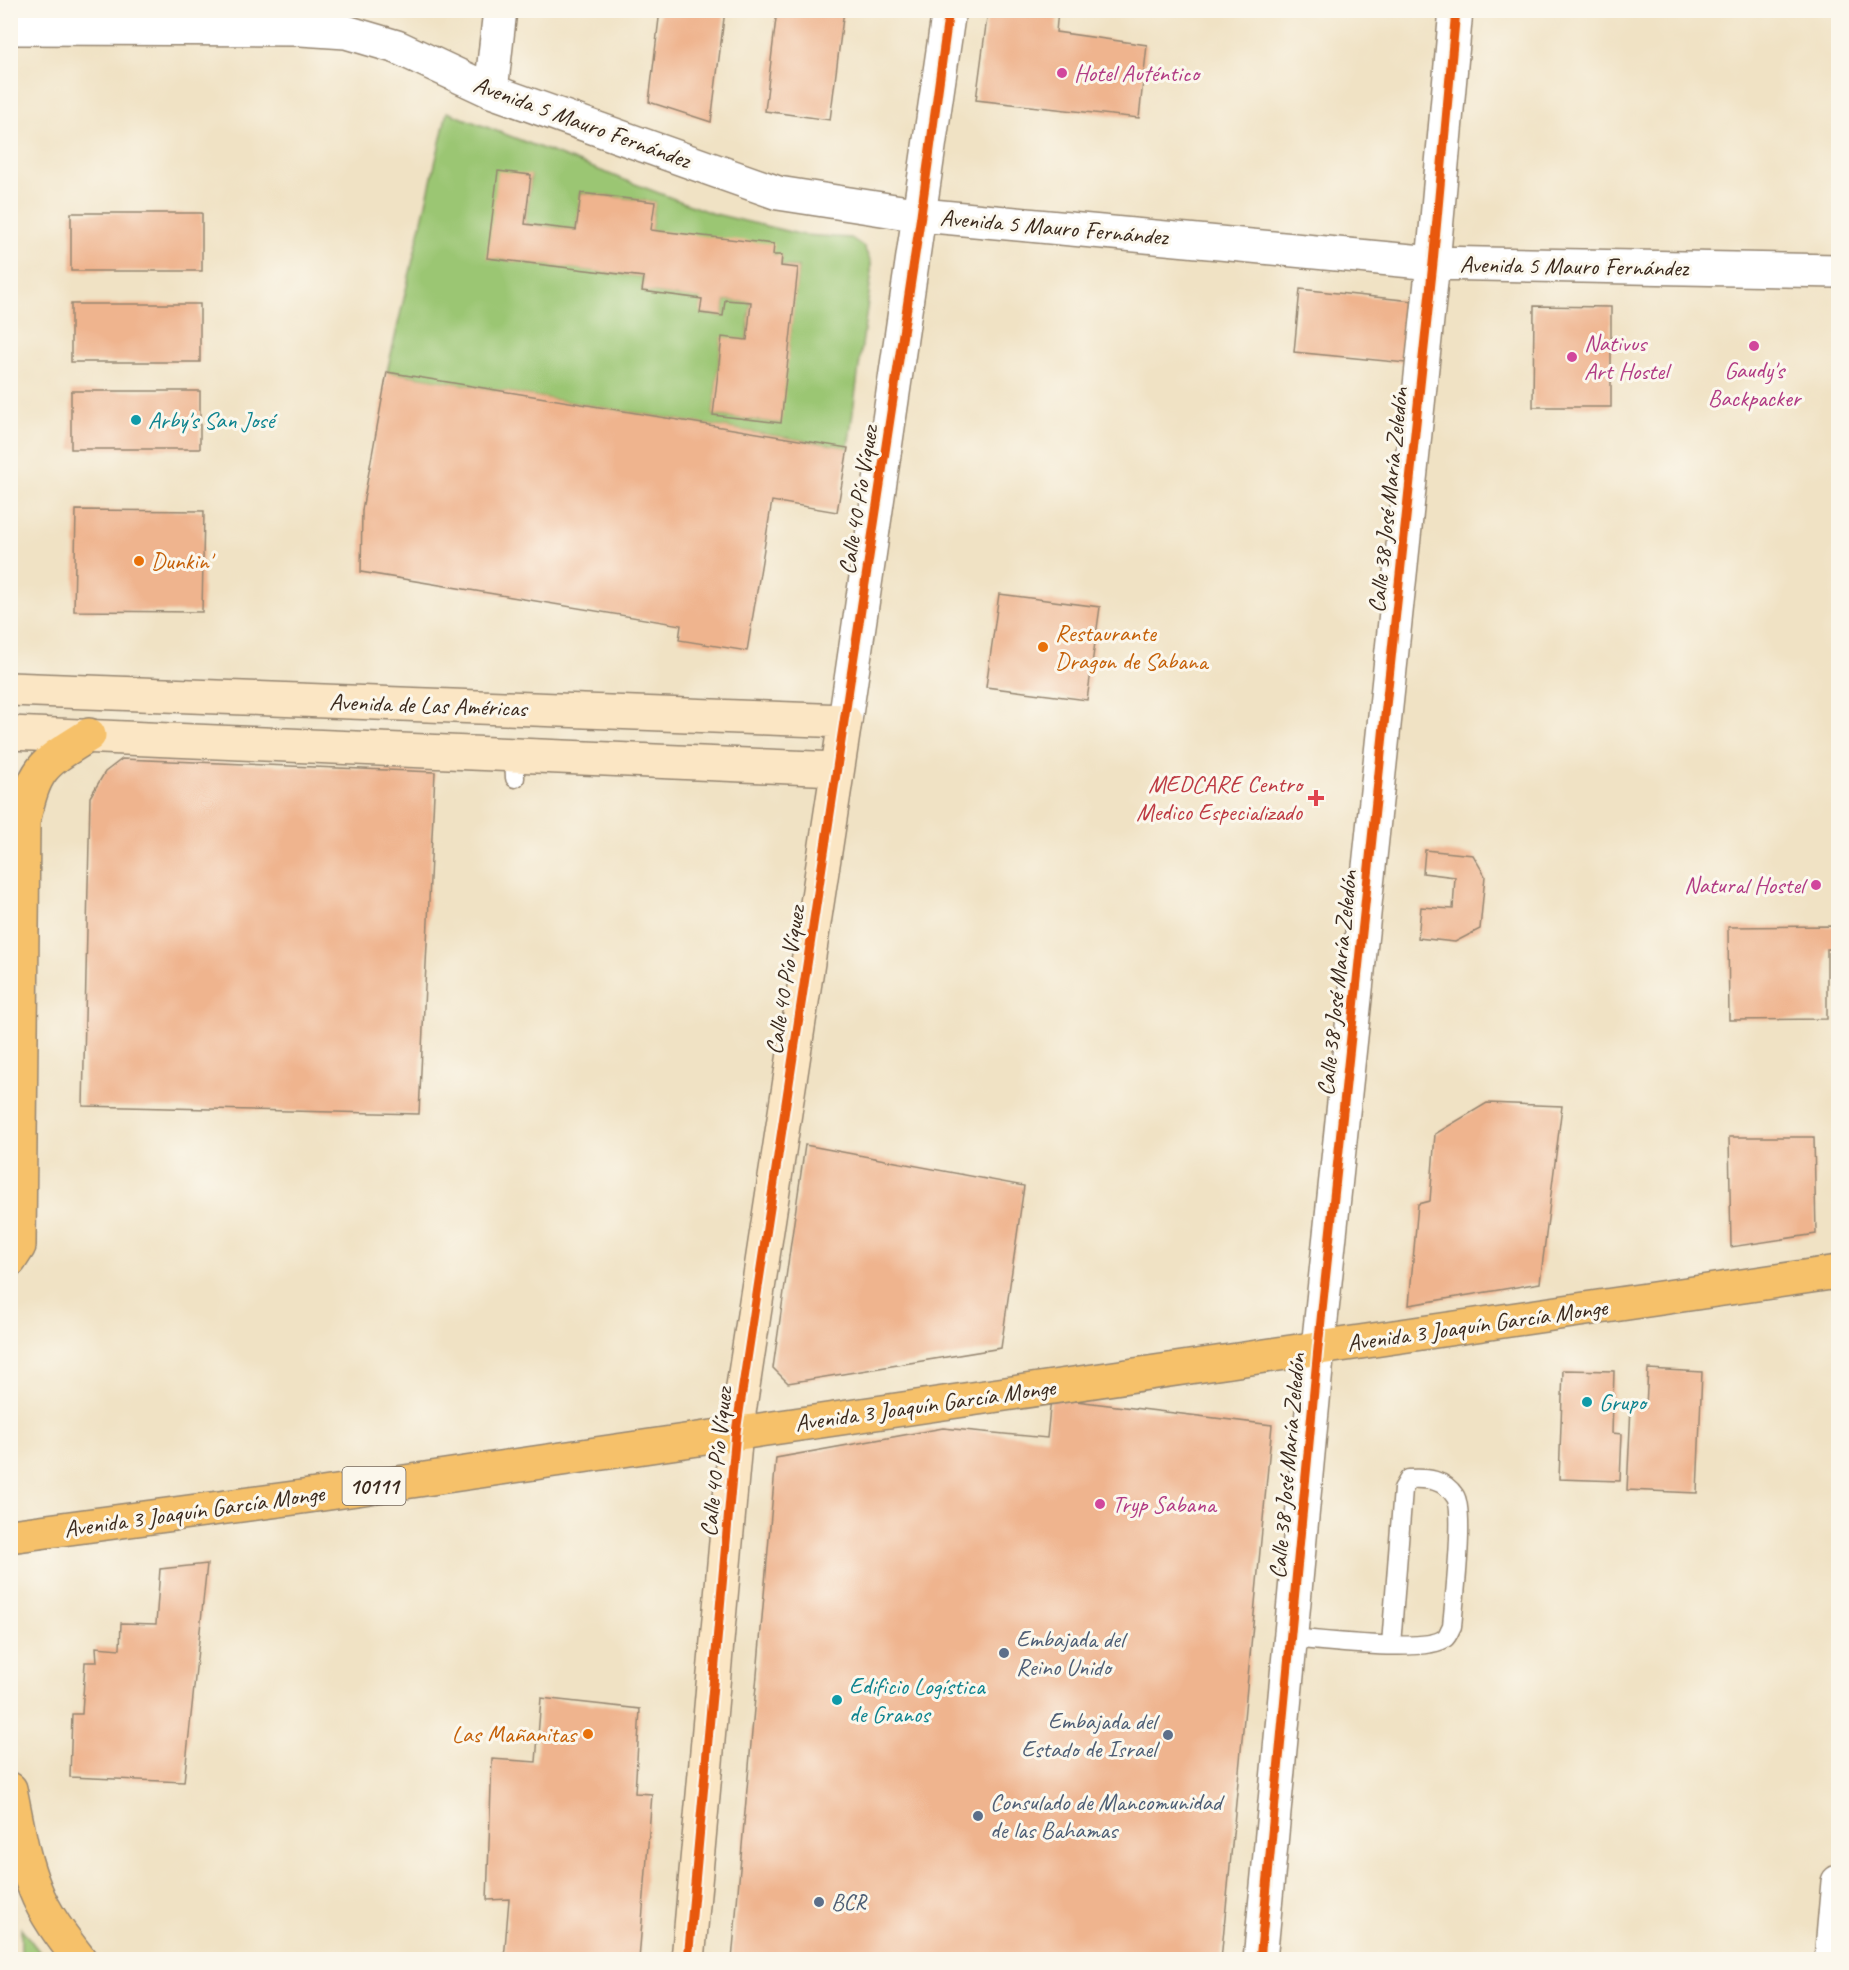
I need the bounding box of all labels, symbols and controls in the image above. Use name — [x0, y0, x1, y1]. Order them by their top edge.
place label: Hotel Auténtico — [1074, 58, 1201, 88]
marker: Hotel Auténtico — [1055, 66, 1069, 80]
street label: Avenida 5 Mauro Fernández — [470, 69, 696, 176]
street label: Avenida 5 Mauro Fernández — [939, 202, 1171, 252]
street label: Avenida 5 Mauro Fernández — [1460, 249, 1690, 283]
place label: Nativus Art Hostel — [1584, 328, 1672, 386]
marker: Gaudy's Backpacker — [1747, 339, 1761, 353]
marker: Nativus Art Hostel — [1565, 350, 1579, 364]
place label: Gaudy's Backpacker — [1708, 355, 1803, 413]
street label: Calle 38 José María Zeledón — [1361, 385, 1415, 614]
place label: Arby's San José — [148, 405, 278, 435]
marker: Arby's San José — [129, 413, 143, 427]
street label: Calle 40 Pío Víquez — [831, 421, 885, 577]
place label: Dunkin' — [151, 546, 216, 576]
marker: Dunkin' — [132, 554, 146, 568]
place label: Restaurante Dragon de Sabana — [1055, 618, 1210, 676]
marker: Restaurante Dragon de Sabana — [1036, 640, 1050, 654]
street label: Avenida de Las Américas — [329, 687, 529, 724]
place label: MEDCARE Centro Medico Especializado — [1136, 769, 1305, 827]
marker: MEDCARE Centro Medico Especializado — [1307, 789, 1325, 807]
street label: Calle 38 José María Zeledón — [1310, 868, 1364, 1097]
place label: Natural Hostel — [1684, 870, 1808, 900]
marker: Natural Hostel — [1809, 878, 1823, 892]
street label: Calle 40 Pío Víquez — [758, 901, 812, 1057]
street label: Avenida 3 Joaquín García Monge — [1345, 1292, 1611, 1358]
street label: Calle 38 José María Zeledón — [1262, 1351, 1312, 1580]
street label: Avenida 3 Joaquín García Monge — [793, 1372, 1059, 1438]
street label: Calle 40 Pío Víquez — [693, 1383, 739, 1538]
place label: Grupo — [1599, 1387, 1648, 1417]
marker: Grupo — [1580, 1395, 1594, 1409]
road number: 10111 — [342, 1467, 406, 1505]
street label: Avenida 3 Joaquín García Monge — [62, 1478, 328, 1544]
place label: Tryp Sabana — [1112, 1489, 1218, 1519]
marker: Tryp Sabana — [1093, 1497, 1107, 1511]
place label: Embajada del Reino Unido — [1016, 1624, 1128, 1682]
marker: Embajada del Reino Unido — [997, 1646, 1011, 1660]
place label: Edificio Logística de Granos — [849, 1671, 986, 1729]
marker: Edificio Logística de Granos — [830, 1693, 844, 1707]
place label: Embajada del Estado de Israel — [1021, 1706, 1160, 1764]
place label: Las Mañanitas — [452, 1719, 578, 1749]
marker: Las Mañanitas — [581, 1727, 595, 1741]
marker: Embajada del Estado de Israel — [1161, 1728, 1175, 1742]
place label: Consulado de Mancomunidad de las Bahamas — [990, 1787, 1225, 1845]
marker: Consulado de Mancomunidad de las Bahamas — [971, 1809, 985, 1823]
place label: BCR — [831, 1887, 868, 1917]
marker: BCR — [812, 1895, 826, 1909]

